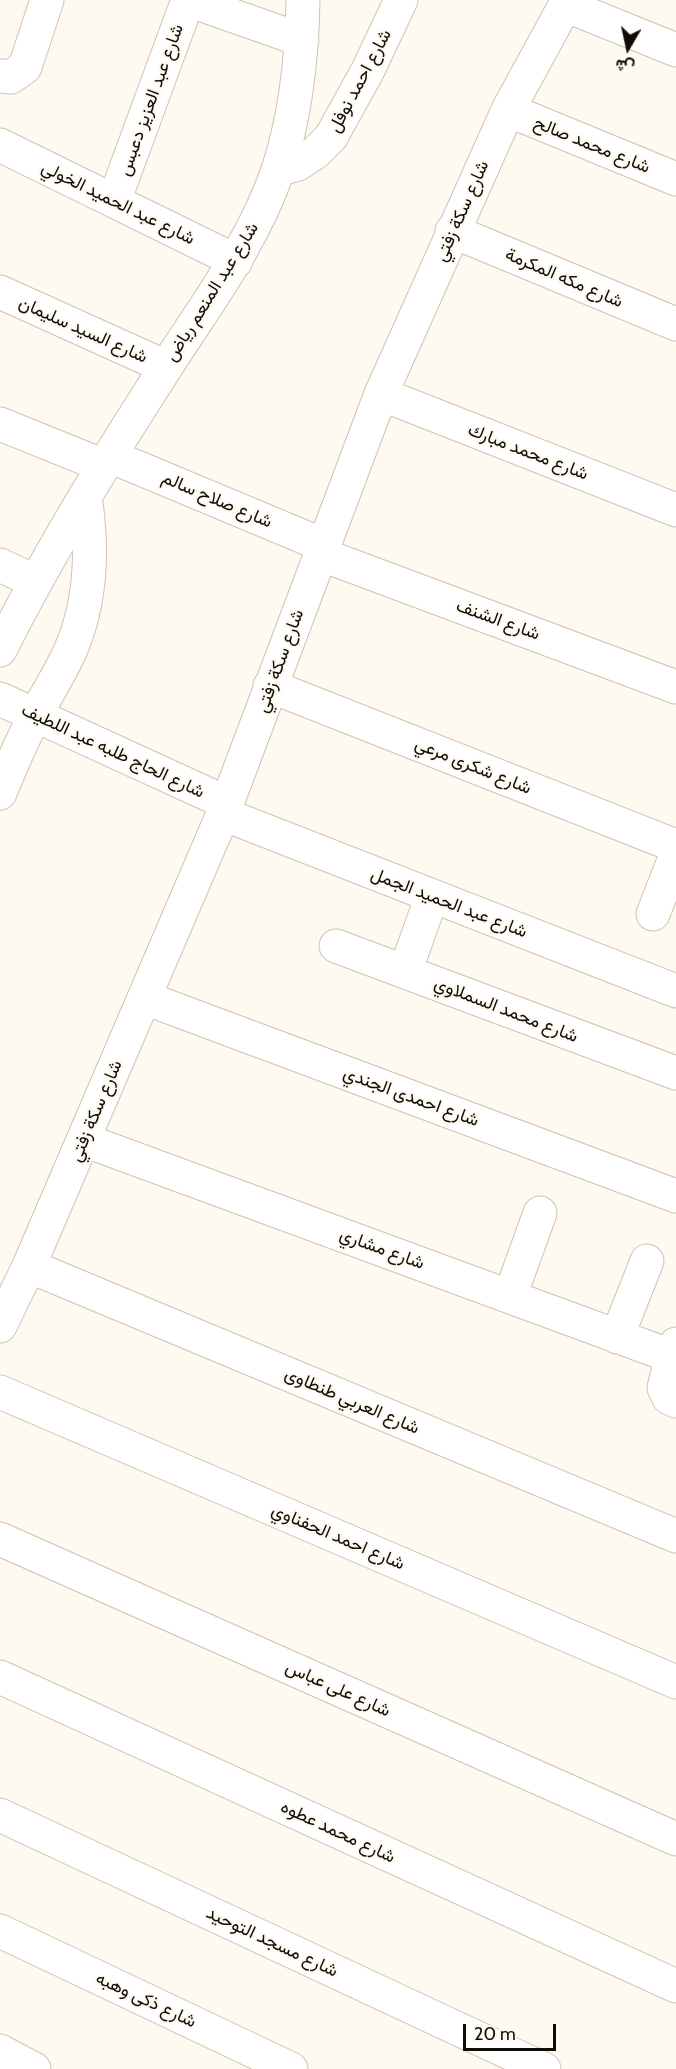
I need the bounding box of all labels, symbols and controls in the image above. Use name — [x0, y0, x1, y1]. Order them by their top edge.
north arrow — [598, 18, 658, 78]
street label: شارع عبد العزيز دعبس — [114, 21, 188, 179]
street label: شارع احمد نوفل — [324, 26, 396, 136]
text: ش — [614, 55, 636, 77]
street label: شارع محمد صالح — [531, 112, 653, 178]
street label: شارع عبد الحميد الخولي — [38, 156, 198, 250]
street label: شارع سكة زفتي — [430, 157, 494, 265]
street label: شارع عبد المنعم رياض — [160, 218, 264, 366]
street label: شارع مكه المكرمة — [502, 243, 626, 313]
street label: شارع السيد سليمان — [15, 292, 151, 368]
street label: شارع محمد مبارك — [465, 419, 591, 485]
street label: شارع صلاح سالم — [159, 467, 275, 533]
street label: شارع الشنف — [453, 595, 543, 645]
street label: شارع سكة زفتي — [251, 606, 309, 716]
street label: شارع الحاج طلبه عبد اللطيف — [18, 699, 208, 803]
street label: شارع شكرى مرعي — [412, 733, 534, 799]
street label: شارع عبد الحميد الجمل — [368, 863, 530, 943]
street label: شارع محمد السملاوي — [431, 973, 581, 1047]
street label: شارع سكة زفتي — [65, 1057, 127, 1165]
street label: شارع احمدى الجندي — [340, 1062, 482, 1132]
street label: شارع مشاري — [337, 1224, 427, 1274]
street label: شارع العربي طنطاوى — [281, 1363, 423, 1439]
street label: شارع احمد الحفناوي — [268, 1499, 408, 1575]
street label: شارع على عباس — [282, 1656, 394, 1722]
street label: شارع محمد عطوه — [277, 1796, 399, 1868]
street label: شارع مسجد التوحيد — [203, 1902, 341, 1982]
street label: شارع ذكى وهبه — [92, 1967, 200, 2033]
scale bar — [466, 2012, 559, 2050]
text: 20 m — [474, 2023, 516, 2045]

